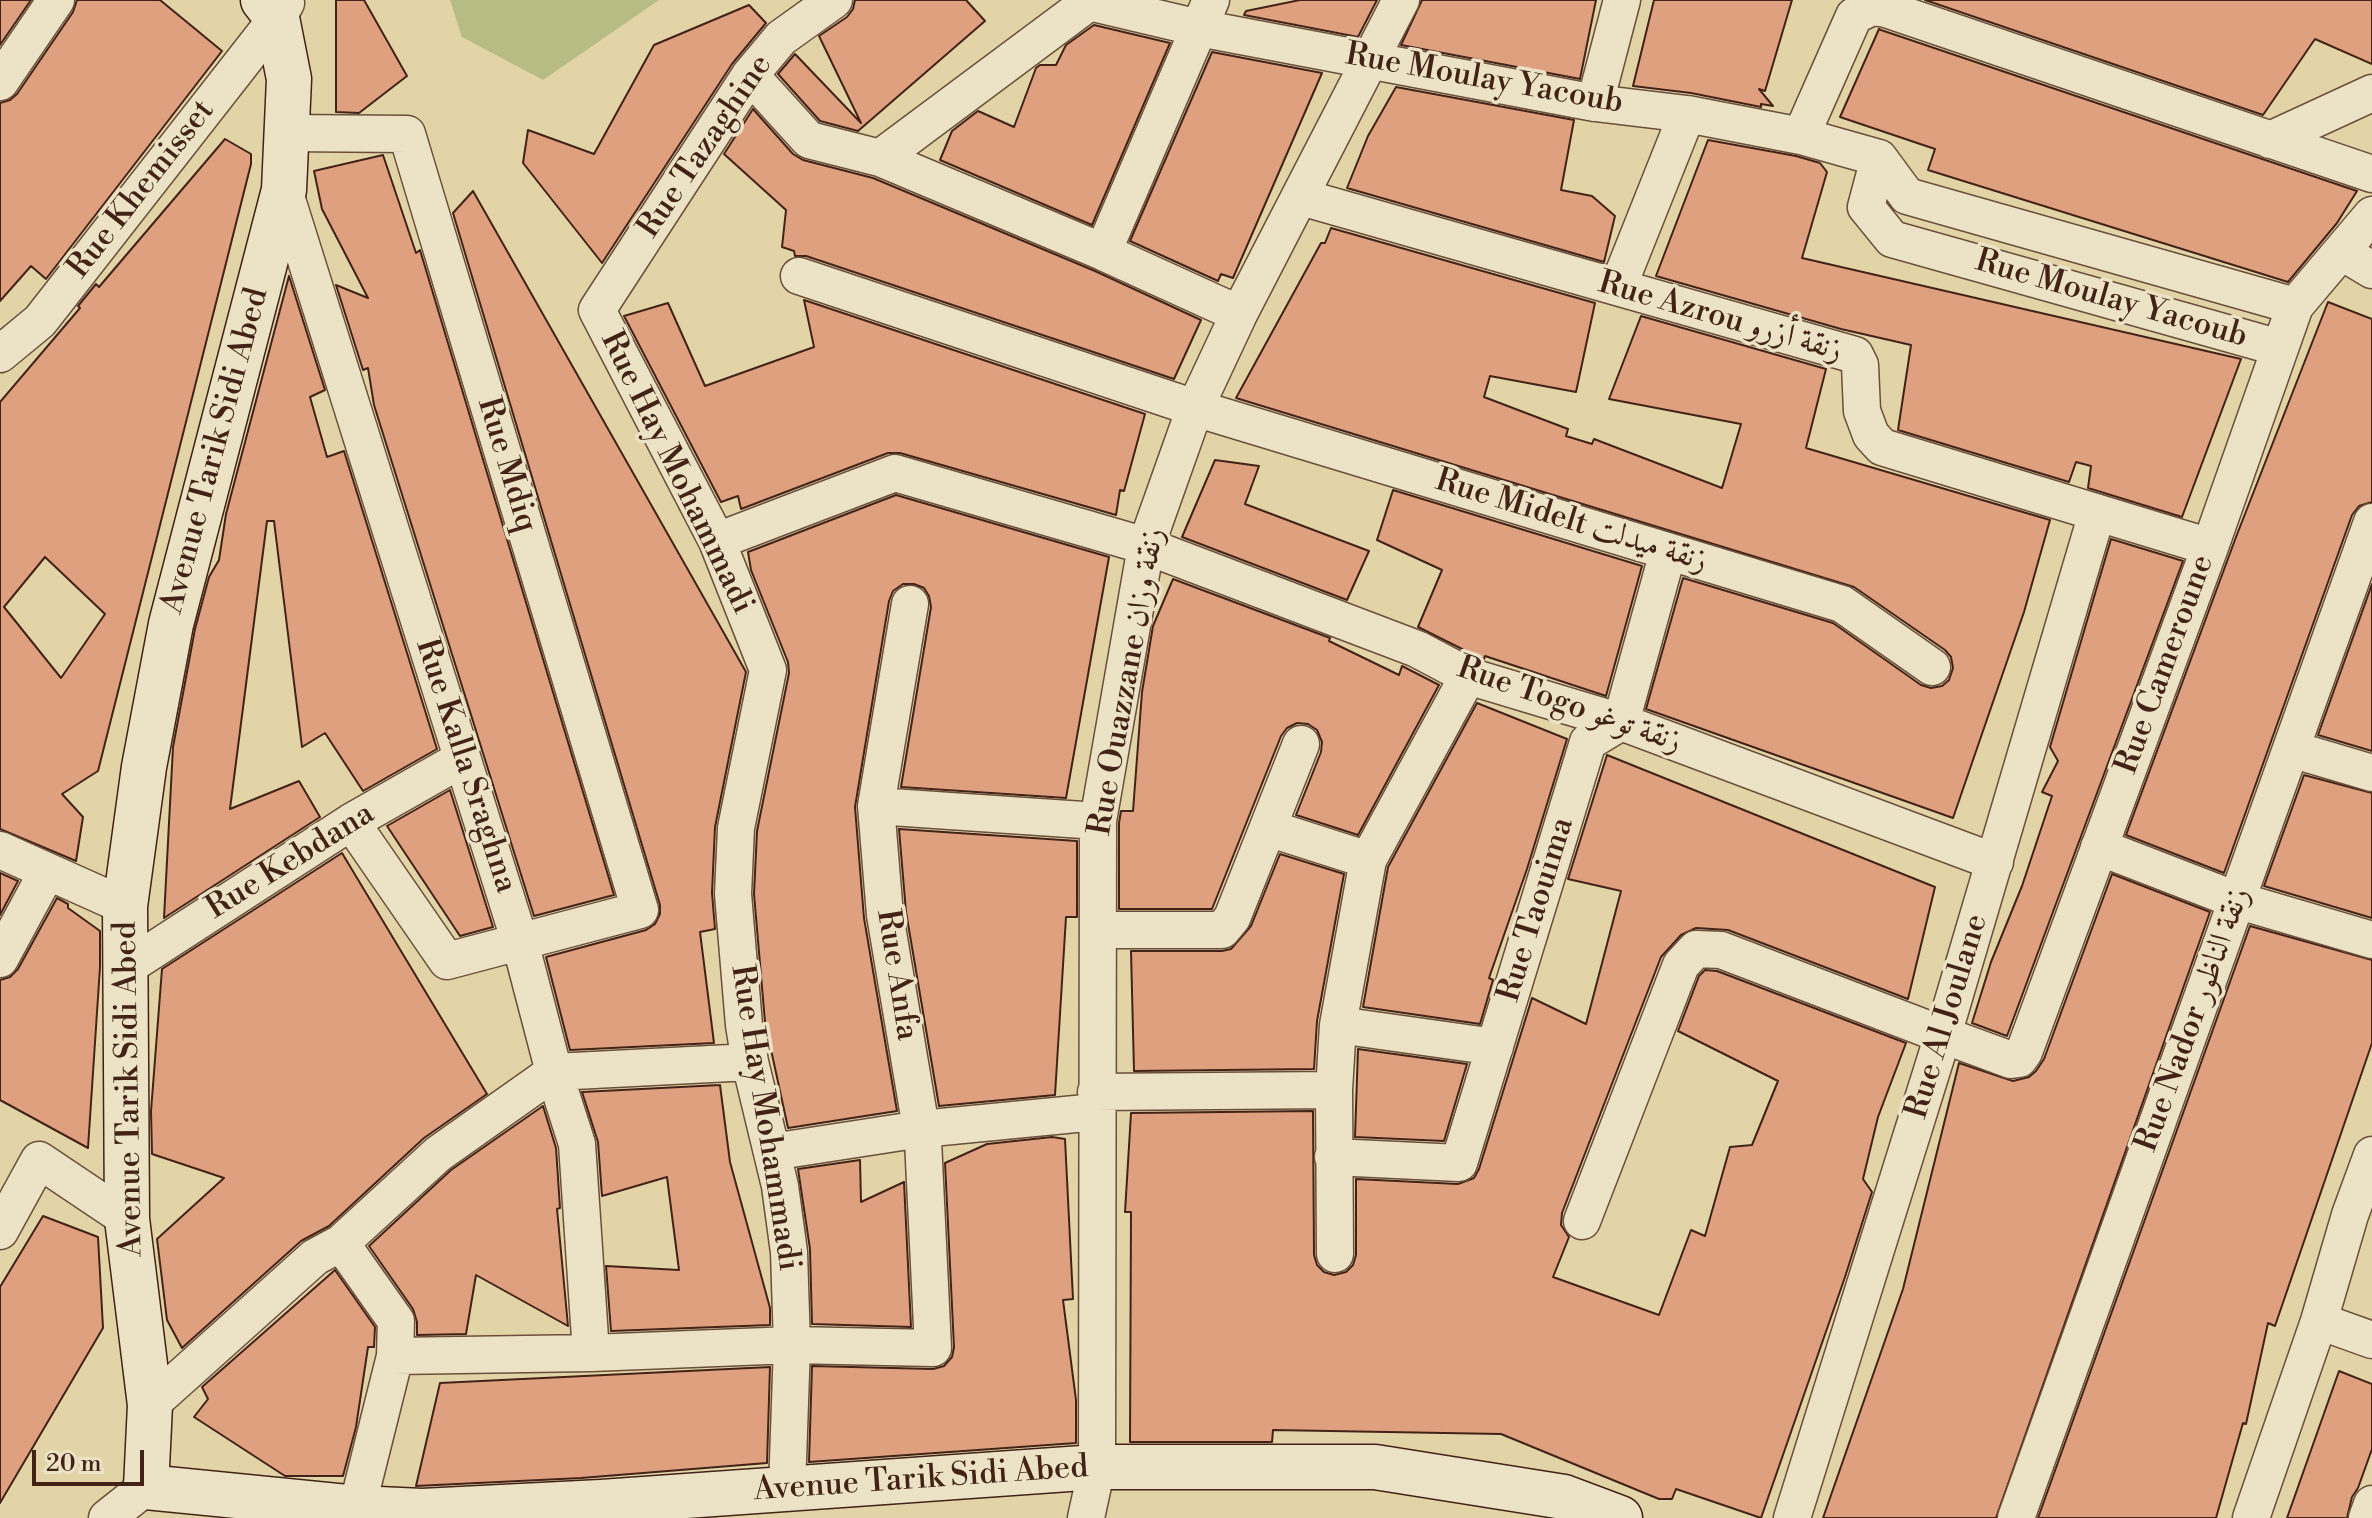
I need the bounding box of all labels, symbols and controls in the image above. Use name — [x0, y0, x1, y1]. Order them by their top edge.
street label: Rue Moulay Yacoub — [1342, 37, 1626, 123]
street label: Rue Tazaghine — [631, 48, 781, 246]
street label: Rue Khemisset — [60, 93, 224, 287]
street label: Rue Moulay Yacoub — [1970, 243, 2252, 357]
street label: Rue Azrou زنقة أزرو — [1594, 265, 1846, 371]
street label: Avenue Tarik Sidi Abed — [154, 284, 278, 618]
street label: Rue Hay Mohammadi — [591, 326, 761, 620]
street label: Rue Mdiq — [467, 393, 545, 537]
street label: Rue Midelt زنقة ميدلت — [1430, 462, 1712, 582]
street label: Rue Ouazzane زنقة وزان — [1082, 525, 1174, 839]
street label: Rue Cameroune — [2109, 550, 2223, 780]
street label: Rue Kalla Sraghna — [406, 634, 524, 898]
street label: Rue Togo زنقة توغو — [1452, 650, 1686, 762]
street label: Rue Kebdana — [200, 795, 382, 929]
street label: Rue Taouima — [1491, 813, 1583, 1007]
street label: Rue Nador زنقة الناظور — [2128, 883, 2260, 1157]
street label: Rue Anfa — [867, 907, 925, 1043]
street label: Rue Al Joulane — [1899, 910, 1997, 1124]
street label: Avenue Tarik Sidi Abed — [108, 921, 152, 1257]
street label: Rue Hay Mohammadi — [721, 962, 807, 1274]
scale bar — [36, 1434, 148, 1484]
text: 20 m — [46, 1449, 102, 1479]
street label: Avenue Tarik Sidi Abed — [752, 1449, 1090, 1511]

